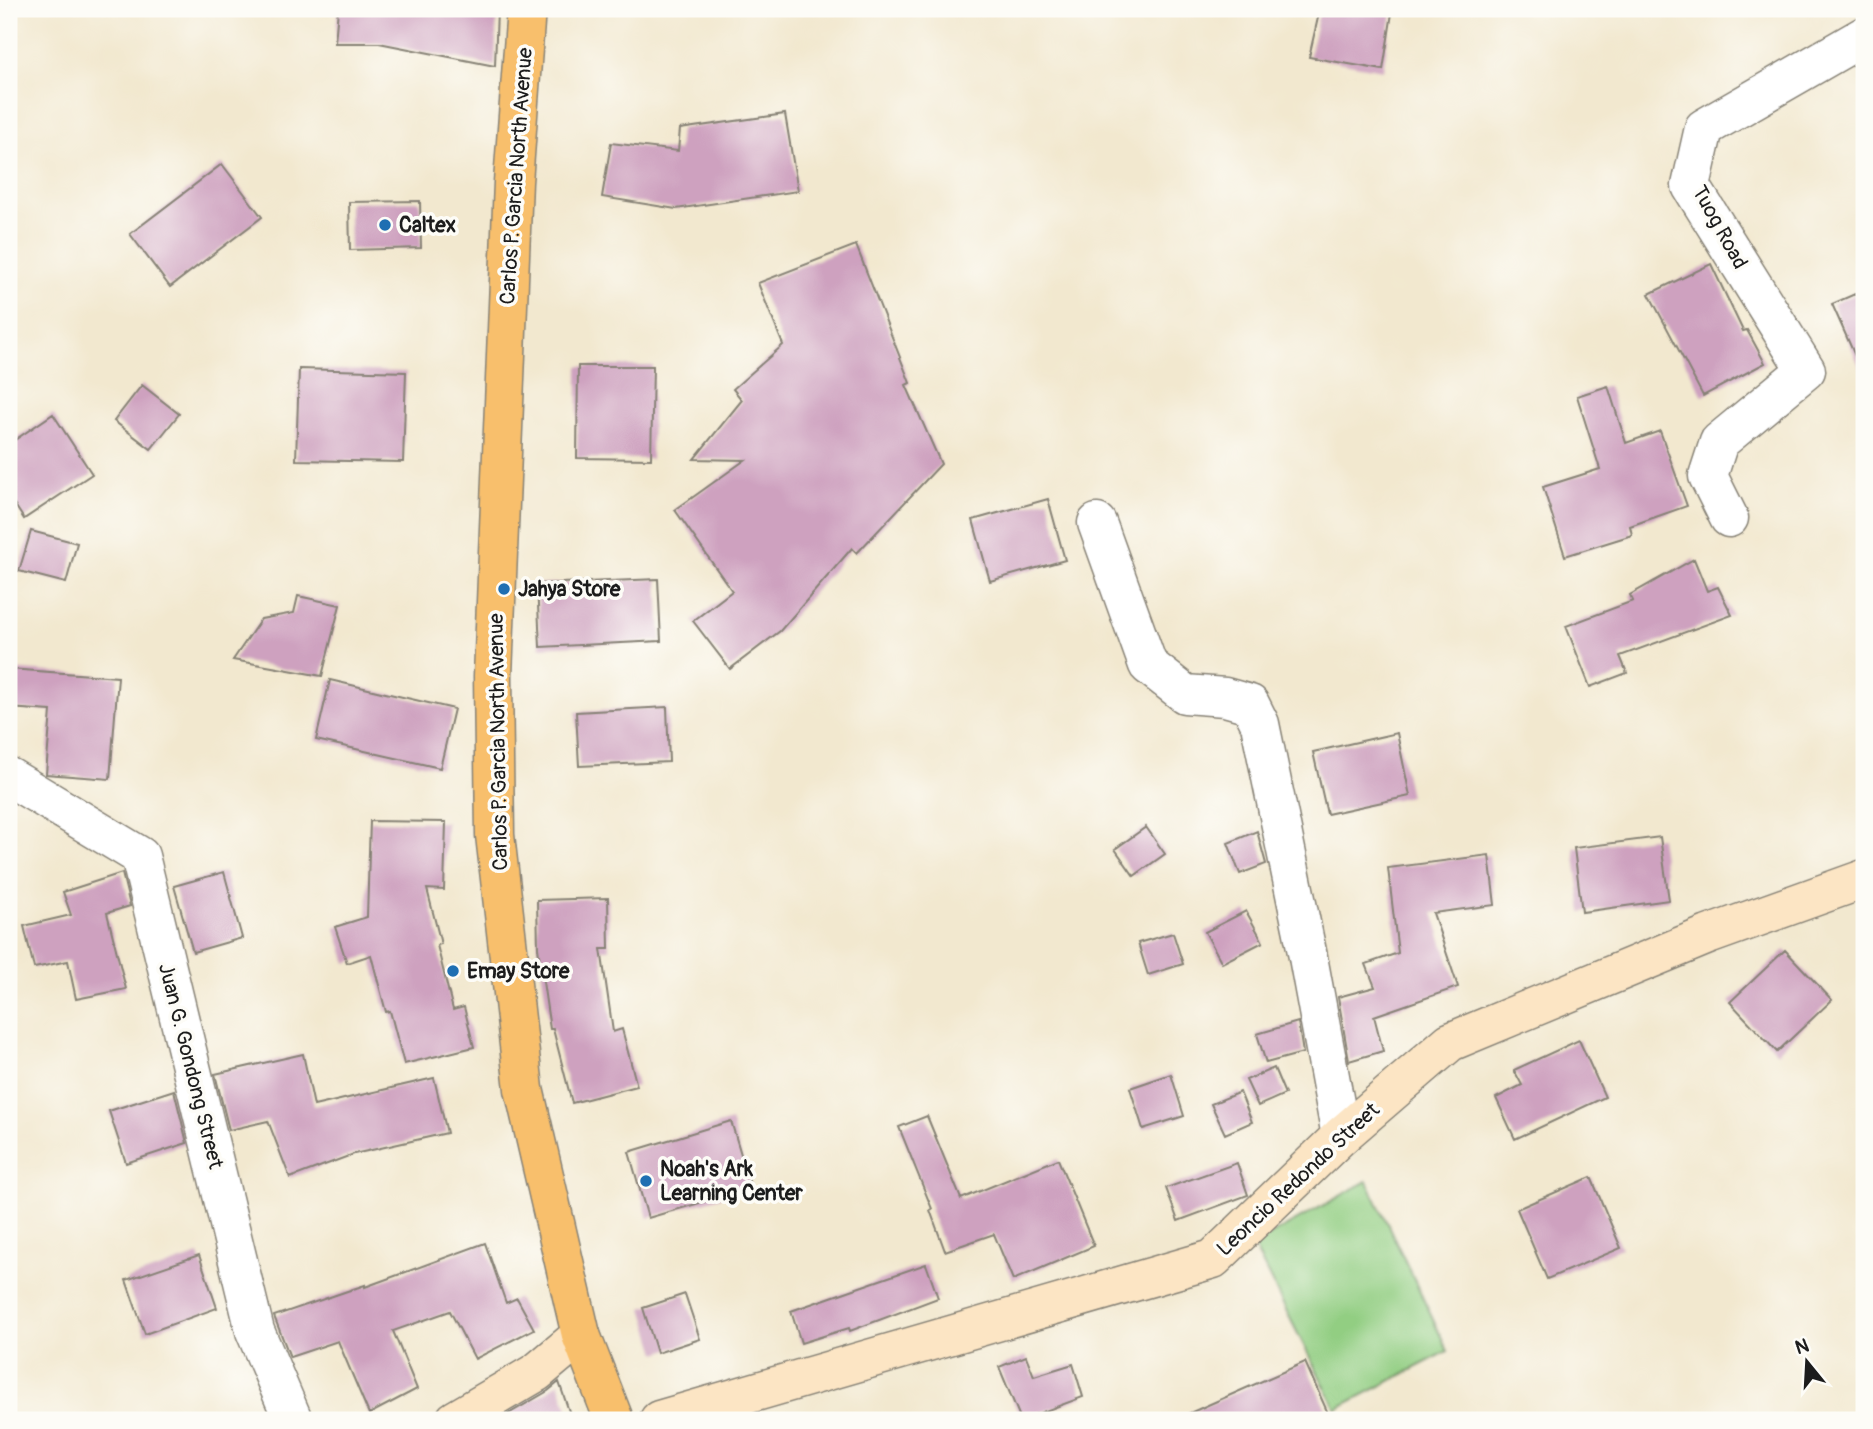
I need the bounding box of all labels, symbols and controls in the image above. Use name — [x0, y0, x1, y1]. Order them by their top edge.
street label: Carlos P. Garcia North Avenue — [494, 46, 539, 305]
street label: Tuog Road — [1686, 181, 1754, 274]
place label: Caltex — [399, 212, 456, 239]
marker: Caltex — [377, 217, 393, 233]
place label: Jahya Store — [518, 576, 621, 603]
marker: Jahya Store — [496, 581, 512, 597]
street label: Carlos P. Garcia North Avenue — [483, 612, 514, 871]
place label: Emay Store — [467, 958, 570, 985]
street label: Juan G. Gondong Street — [152, 960, 229, 1172]
marker: Emay Store — [445, 963, 461, 979]
street label: Leoncio Redondo Street — [1211, 1096, 1386, 1262]
place label: Noah's Ark Learning Center — [660, 1156, 803, 1207]
marker: Noah's Ark Learning Center — [638, 1173, 654, 1189]
north arrow — [1772, 1328, 1842, 1398]
text: N — [1792, 1333, 1812, 1360]

